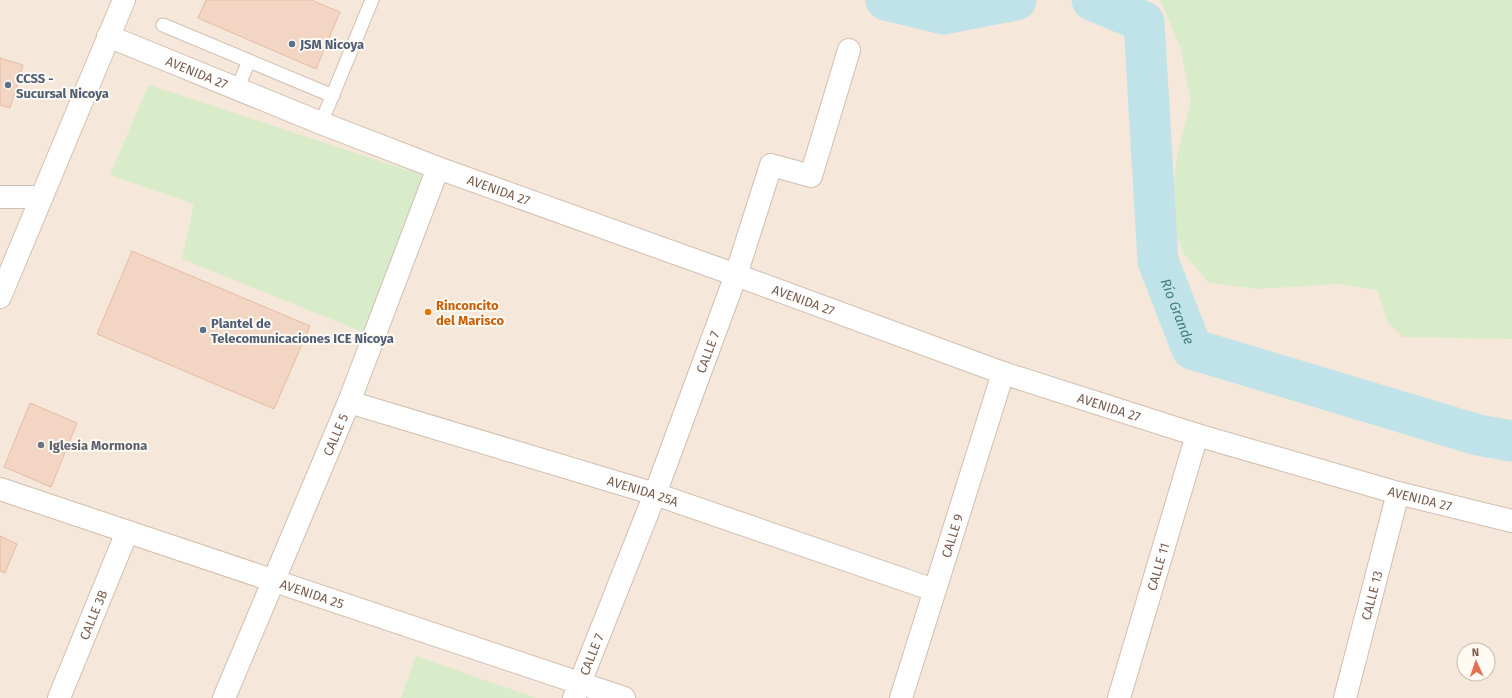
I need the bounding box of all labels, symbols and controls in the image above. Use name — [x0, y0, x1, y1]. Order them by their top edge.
place label: JSM Nicoya — [299, 37, 364, 52]
marker: JSM Nicoya — [287, 39, 297, 49]
street label: AVENIDA 27 — [164, 53, 230, 92]
place label: CCSS - Sucursal Nicoya — [16, 71, 109, 101]
marker: CCSS - Sucursal Nicoya — [3, 80, 13, 90]
street label: AVENIDA 27 — [465, 172, 532, 208]
water label: Río Grande — [1157, 276, 1198, 347]
street label: AVENIDA 27 — [770, 281, 837, 318]
place label: Rinconcito del Marisco — [436, 298, 504, 328]
marker: Rinconcito del Marisco — [423, 307, 433, 317]
place label: Plantel de Telecomunicaciones ICE Nicoya — [211, 316, 394, 346]
marker: Plantel de Telecomunicaciones ICE Nicoya — [198, 325, 208, 335]
street label: CALLE 7 — [693, 329, 722, 375]
street label: AVENIDA 27 — [1076, 390, 1143, 424]
street label: CALLE 5 — [320, 411, 351, 458]
place label: Iglesia Mormona — [49, 438, 147, 453]
marker: Iglesia Mormona — [36, 440, 46, 450]
street label: AVENIDA 25A — [606, 473, 681, 509]
street label: AVENIDA 27 — [1386, 483, 1454, 514]
street label: CALLE 9 — [938, 512, 966, 559]
street label: CALLE 11 — [1144, 541, 1172, 592]
street label: CALLE 13 — [1358, 569, 1385, 622]
street label: AVENIDA 25 — [278, 576, 346, 611]
street label: CALLE 3B — [76, 587, 110, 642]
street label: CALLE 7 — [576, 631, 606, 677]
north arrow — [1456, 642, 1496, 682]
text: N — [1472, 646, 1479, 659]

